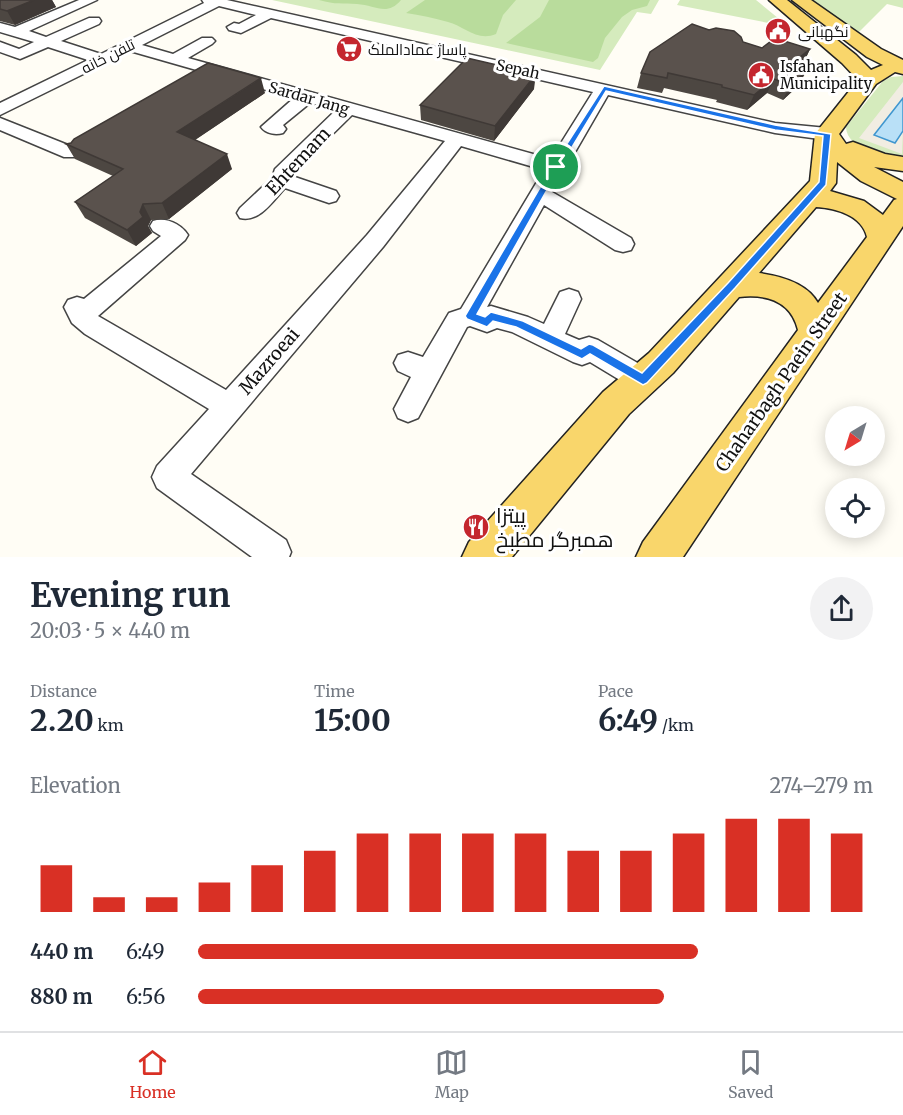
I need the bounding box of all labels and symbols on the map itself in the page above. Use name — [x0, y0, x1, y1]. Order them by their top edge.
public building icon: نگهبانی — [763, 16, 793, 46]
place label: نگهبانی — [798, 22, 849, 42]
street label: تلفن خانه — [78, 34, 138, 78]
supermarket icon: پاساژ عمادالملک — [334, 34, 364, 64]
place label: پاساژ عمادالملک — [368, 40, 467, 60]
street label: Sepah — [494, 55, 542, 83]
place label: Isfahan Municipality — [780, 57, 872, 93]
public building icon: Isfahan Municipality — [746, 60, 776, 90]
street label: Sardar Jang — [266, 77, 352, 119]
street label: Ehtemam — [261, 122, 335, 200]
pin — [530, 141, 581, 192]
street label: Chaharbagh Paein Street — [710, 288, 852, 476]
street label: Mazroeai — [234, 323, 304, 399]
north arrow — [825, 406, 885, 466]
place label: پیتزا همبرگر مطبخ — [496, 502, 613, 554]
restaurant icon: پیتزا همبرگر مطبخ — [461, 512, 491, 542]

